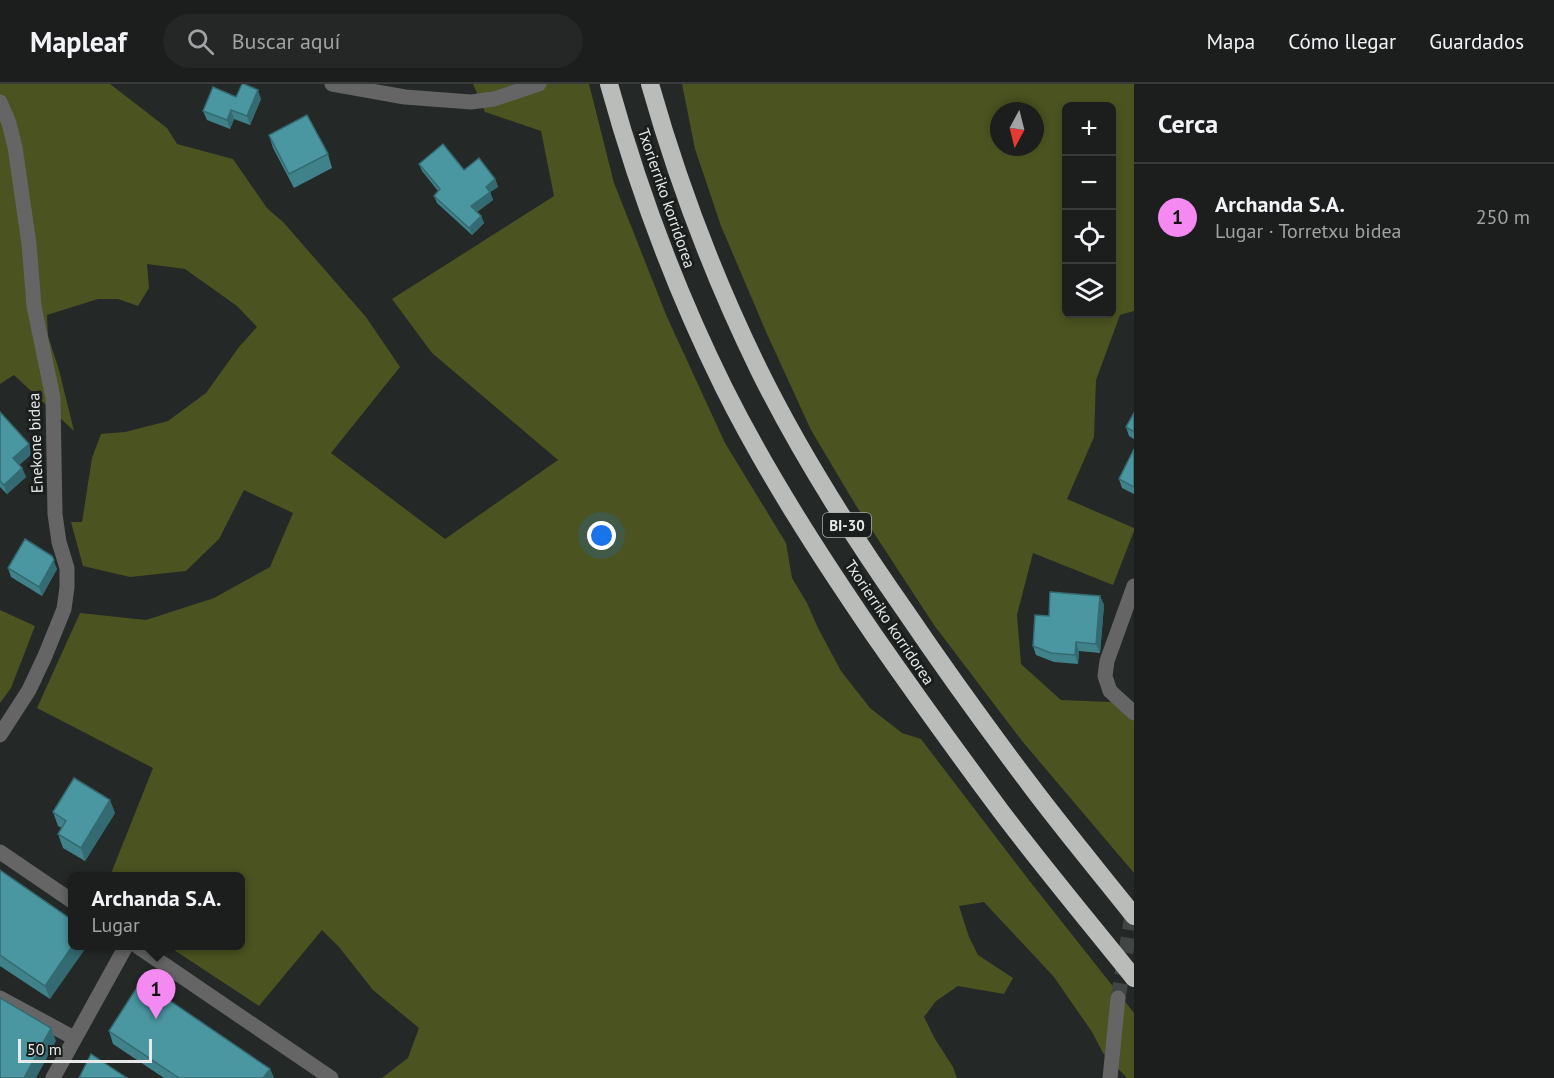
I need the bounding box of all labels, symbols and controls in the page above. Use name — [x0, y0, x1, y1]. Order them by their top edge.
search box — [163, 14, 583, 68]
text: Mapleaf — [30, 23, 127, 60]
icon: search — [184, 25, 217, 58]
text: Buscar aquí — [232, 27, 340, 55]
text: Mapa — [1206, 28, 1255, 55]
text: Cómo llegar — [1288, 28, 1396, 55]
text: Guardados — [1429, 28, 1524, 55]
north arrow — [990, 102, 1044, 156]
map controls — [1062, 102, 1116, 318]
button: + — [1062, 102, 1116, 156]
text: Cerca — [1158, 107, 1218, 140]
street label: Txorierriko korridorea — [634, 125, 700, 271]
button: − — [1062, 156, 1116, 210]
text: Archanda S.A. — [1215, 190, 1345, 218]
text: 1 — [1172, 204, 1183, 230]
text: 250 m — [1476, 204, 1530, 230]
button: locate — [1062, 210, 1116, 264]
text: Lugar · Torretxu bidea — [1215, 218, 1401, 244]
button: layers — [1062, 264, 1116, 318]
street label: Enekone bidea — [23, 393, 47, 493]
road number: BI-30 — [823, 513, 871, 537]
your location — [587, 521, 616, 550]
street label: Txorierriko korridorea — [841, 556, 939, 688]
popup — [68, 872, 245, 950]
text: Archanda S.A. — [92, 884, 221, 912]
text: Lugar — [92, 912, 140, 938]
pin: 1 — [136, 970, 176, 1019]
scale bar — [18, 1036, 152, 1064]
text: 50 m — [27, 1039, 62, 1059]

